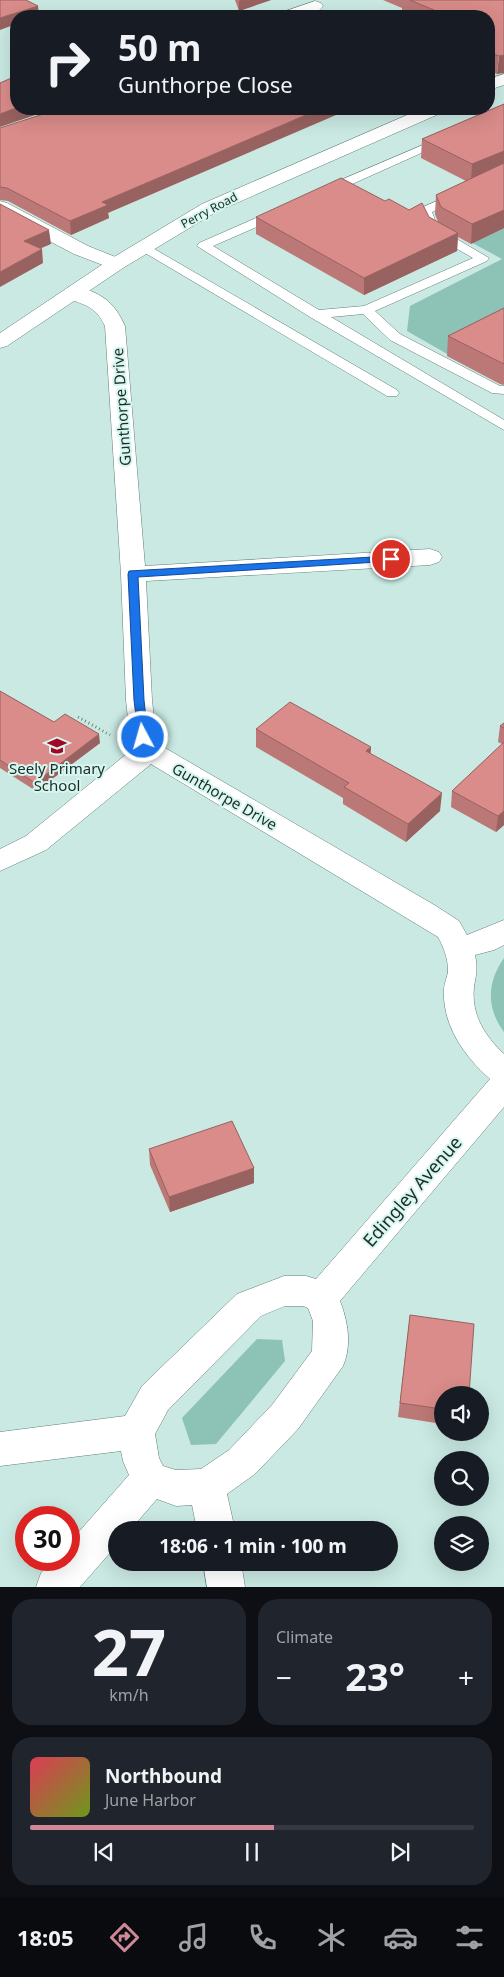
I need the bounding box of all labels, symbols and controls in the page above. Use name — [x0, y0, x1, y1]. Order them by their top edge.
text: 50 m — [118, 24, 201, 71]
icon: right — [35, 30, 100, 95]
text: Gunthorpe Close — [118, 69, 293, 99]
street label: Perry Road — [178, 188, 240, 232]
street label: Gunthorpe Drive — [107, 347, 135, 467]
pin — [370, 538, 412, 580]
icon: arrive — [377, 545, 405, 573]
position arrow — [116, 710, 168, 762]
school or university icon: Seely Primary School — [46, 735, 68, 757]
place label: Seely Primary School — [9, 758, 105, 795]
street label: Gunthorpe Drive — [169, 758, 281, 834]
street label: Edingley Avenue — [357, 1131, 467, 1251]
map controls — [434, 1386, 489, 1571]
button: sound — [434, 1386, 489, 1441]
button: search — [434, 1451, 489, 1506]
speed limit sign: 30 — [15, 1506, 80, 1571]
button: layers — [434, 1516, 489, 1571]
text: 18:06 · 1 min · 100 m — [159, 1533, 347, 1559]
text: 27 — [92, 1607, 166, 1695]
text: Climate — [276, 1626, 333, 1648]
text: 23° — [345, 1650, 405, 1702]
text: − — [276, 1658, 292, 1696]
text: + — [458, 1658, 474, 1696]
text: km/h — [109, 1684, 149, 1706]
text: Northbound — [105, 1763, 222, 1789]
text: June Harbor — [105, 1789, 196, 1811]
icon: previous — [90, 1838, 118, 1866]
icon: pause — [238, 1838, 266, 1866]
icon: next — [386, 1838, 414, 1866]
icon: directions — [107, 1920, 142, 1955]
icon: music — [176, 1920, 211, 1955]
icon: phone — [245, 1920, 280, 1955]
icon: climate — [314, 1920, 349, 1955]
icon: car — [383, 1920, 418, 1955]
icon: filters — [452, 1920, 487, 1955]
text: 18:05 — [17, 1922, 73, 1952]

